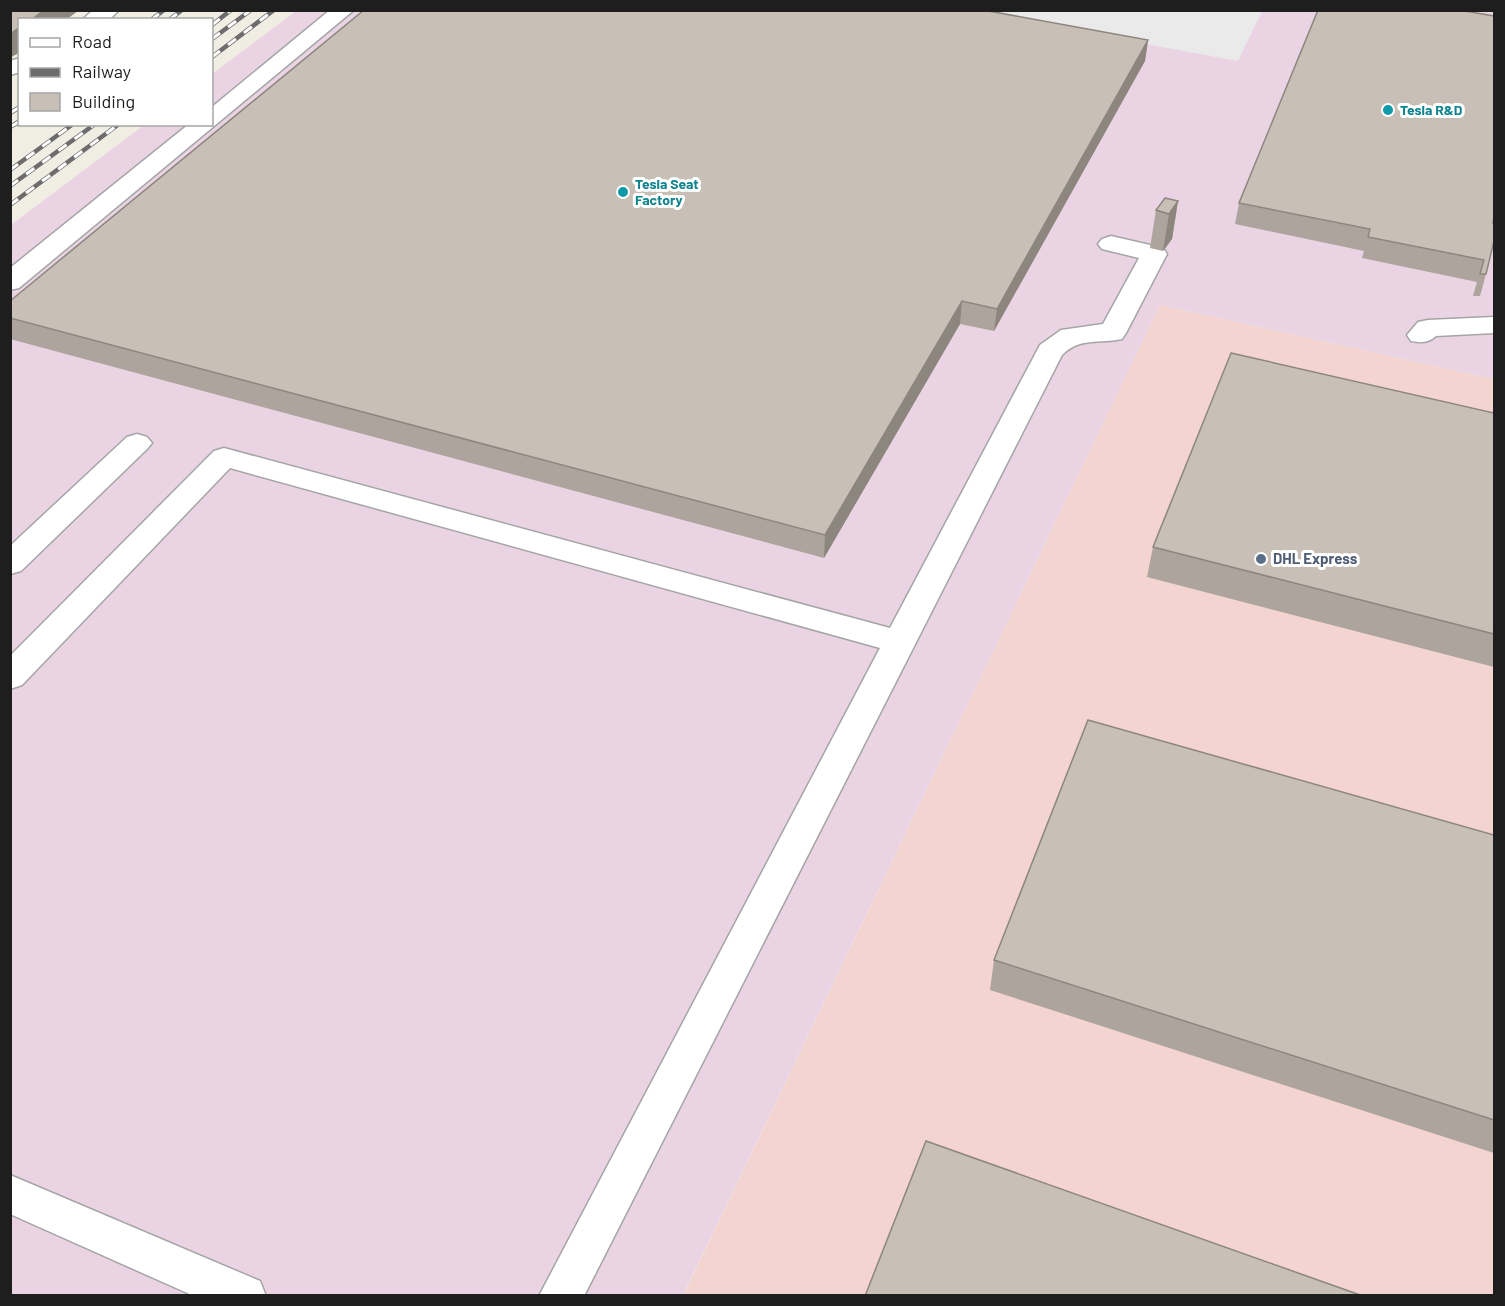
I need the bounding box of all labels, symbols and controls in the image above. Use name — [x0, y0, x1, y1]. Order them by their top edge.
legend — [18, 18, 213, 126]
text: Road — [72, 30, 112, 52]
text: Railway — [72, 60, 131, 82]
text: Building — [72, 90, 135, 112]
place label: Tesla R&D — [1400, 101, 1463, 118]
marker: Tesla R&D — [1381, 103, 1395, 117]
place label: Tesla Seat Factory — [635, 175, 699, 208]
marker: Tesla Seat Factory — [616, 185, 630, 199]
place label: DHL Express — [1273, 549, 1358, 567]
marker: DHL Express — [1254, 552, 1268, 566]

